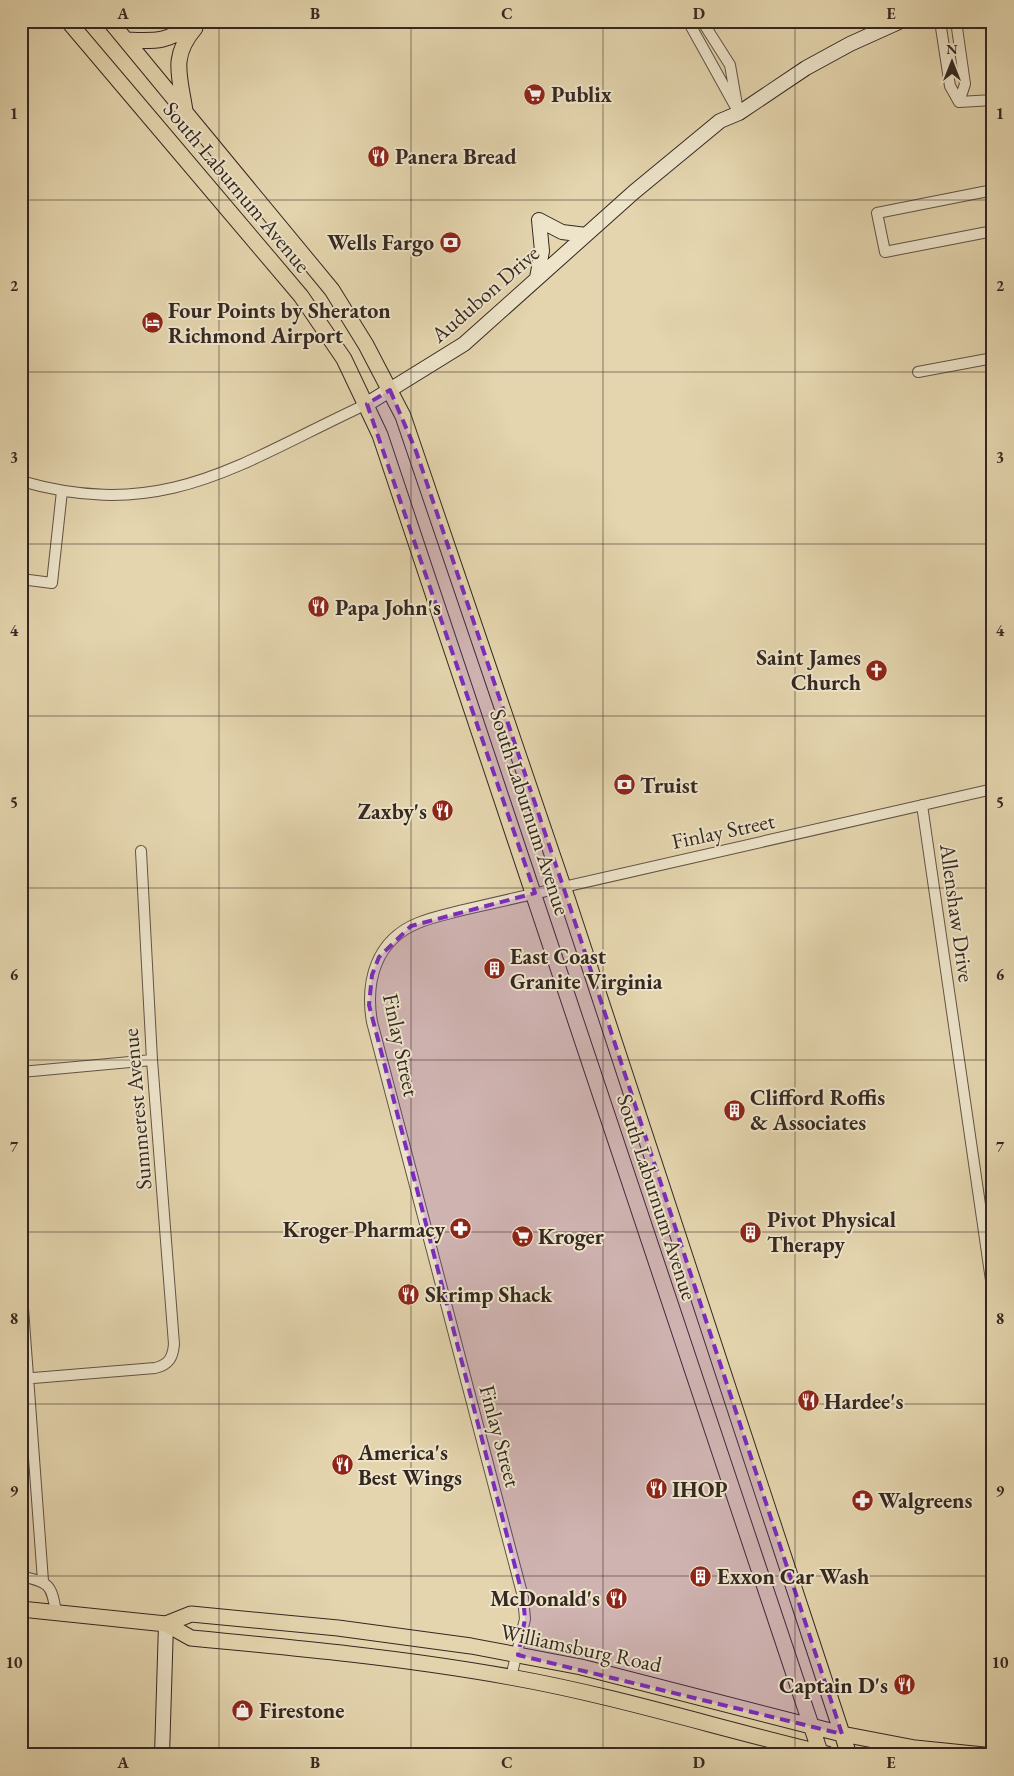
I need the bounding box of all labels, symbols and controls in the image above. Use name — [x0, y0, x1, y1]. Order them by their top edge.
text: A — [116, 3, 129, 24]
text: B — [310, 3, 320, 24]
text: C — [501, 3, 513, 24]
text: D — [693, 3, 705, 24]
text: E — [886, 3, 896, 24]
north arrow — [926, 38, 976, 88]
text: N — [946, 40, 958, 58]
place label: Publix — [551, 80, 612, 109]
supermarket icon: Publix — [523, 82, 547, 106]
street label: South Laburnum Avenue — [157, 95, 318, 279]
text: 1 — [10, 103, 18, 124]
text: 1 — [996, 103, 1004, 124]
place label: Panera Bread — [395, 142, 517, 171]
restaurant icon: Panera Bread — [367, 144, 391, 168]
place label: Wells Fargo — [327, 228, 434, 257]
bank icon: Wells Fargo — [438, 230, 462, 254]
street label: Audubon Drive — [424, 239, 546, 350]
text: 2 — [10, 275, 19, 296]
text: 2 — [996, 275, 1005, 296]
place label: Four Points by Sheraton Richmond Airport — [168, 296, 391, 350]
hotel icon: Four Points by Sheraton Richmond Airport — [140, 311, 164, 335]
text: 3 — [10, 447, 18, 468]
text: 3 — [996, 447, 1004, 468]
place label: Papa John's — [335, 593, 441, 622]
restaurant icon: Papa John's — [307, 595, 331, 619]
text: 4 — [10, 620, 19, 641]
text: 4 — [996, 620, 1005, 641]
place label: Saint James Church — [756, 643, 861, 697]
church icon: Saint James Church — [865, 658, 889, 682]
street label: South Laburnum Avenue — [483, 705, 577, 919]
place label: Truist — [640, 771, 699, 800]
bank icon: Truist — [612, 773, 636, 797]
text: 5 — [10, 792, 18, 813]
text: 5 — [996, 792, 1004, 813]
place label: Zaxby's — [358, 797, 427, 826]
restaurant icon: Zaxby's — [431, 799, 455, 823]
street label: Finlay Street — [669, 806, 777, 856]
street label: Allenshaw Drive — [933, 841, 981, 984]
place label: East Coast Granite Virginia — [510, 942, 663, 996]
building icon: East Coast Granite Virginia — [482, 957, 506, 981]
text: 6 — [10, 964, 19, 985]
text: 6 — [996, 964, 1005, 985]
street label: Finlay Street — [376, 991, 426, 1099]
street label: Summerest Avenue — [115, 1027, 159, 1191]
place label: Clifford Roffis & Associates — [750, 1083, 885, 1137]
street label: South Laburnum Avenue — [610, 1090, 704, 1304]
building icon: Clifford Roffis & Associates — [722, 1098, 746, 1122]
text: 7 — [10, 1136, 19, 1157]
text: 7 — [996, 1136, 1005, 1157]
place label: Pivot Physical Therapy — [767, 1205, 896, 1259]
place label: Kroger Pharmacy — [283, 1215, 445, 1244]
pharmacy icon: Kroger Pharmacy — [449, 1217, 473, 1241]
building icon: Pivot Physical Therapy — [739, 1220, 763, 1244]
place label: Kroger — [538, 1222, 605, 1251]
supermarket icon: Kroger — [510, 1224, 534, 1248]
place label: Skrimp Shack — [425, 1280, 553, 1309]
restaurant icon: Skrimp Shack — [397, 1282, 421, 1306]
text: 8 — [10, 1308, 18, 1329]
text: 8 — [996, 1308, 1004, 1329]
street label: Finlay Street — [472, 1382, 528, 1490]
place label: Hardee's — [824, 1387, 903, 1416]
restaurant icon: Hardee's — [796, 1389, 820, 1413]
place label: America's Best Wings — [357, 1438, 462, 1492]
restaurant icon: America's Best Wings — [330, 1453, 354, 1477]
place label: IHOP — [672, 1475, 728, 1504]
restaurant icon: IHOP — [644, 1477, 668, 1501]
text: 9 — [10, 1480, 19, 1501]
text: 9 — [996, 1480, 1005, 1501]
place label: Walgreens — [878, 1486, 973, 1515]
pharmacy icon: Walgreens — [850, 1488, 874, 1512]
place label: Exxon Car Wash — [717, 1562, 869, 1591]
building icon: Exxon Car Wash — [689, 1564, 713, 1588]
place label: McDonald's — [490, 1584, 600, 1613]
restaurant icon: McDonald's — [604, 1586, 628, 1610]
street label: Williamsburg Road — [498, 1617, 665, 1679]
text: 10 — [6, 1652, 23, 1673]
text: 10 — [992, 1652, 1009, 1673]
place label: Captain D's — [779, 1671, 888, 1700]
restaurant icon: Captain D's — [892, 1673, 916, 1697]
place label: Firestone — [259, 1696, 344, 1725]
shop icon: Firestone — [231, 1698, 255, 1722]
text: A — [116, 1752, 129, 1773]
text: B — [310, 1752, 320, 1773]
text: C — [501, 1752, 513, 1773]
text: D — [693, 1752, 705, 1773]
text: E — [886, 1752, 896, 1773]

